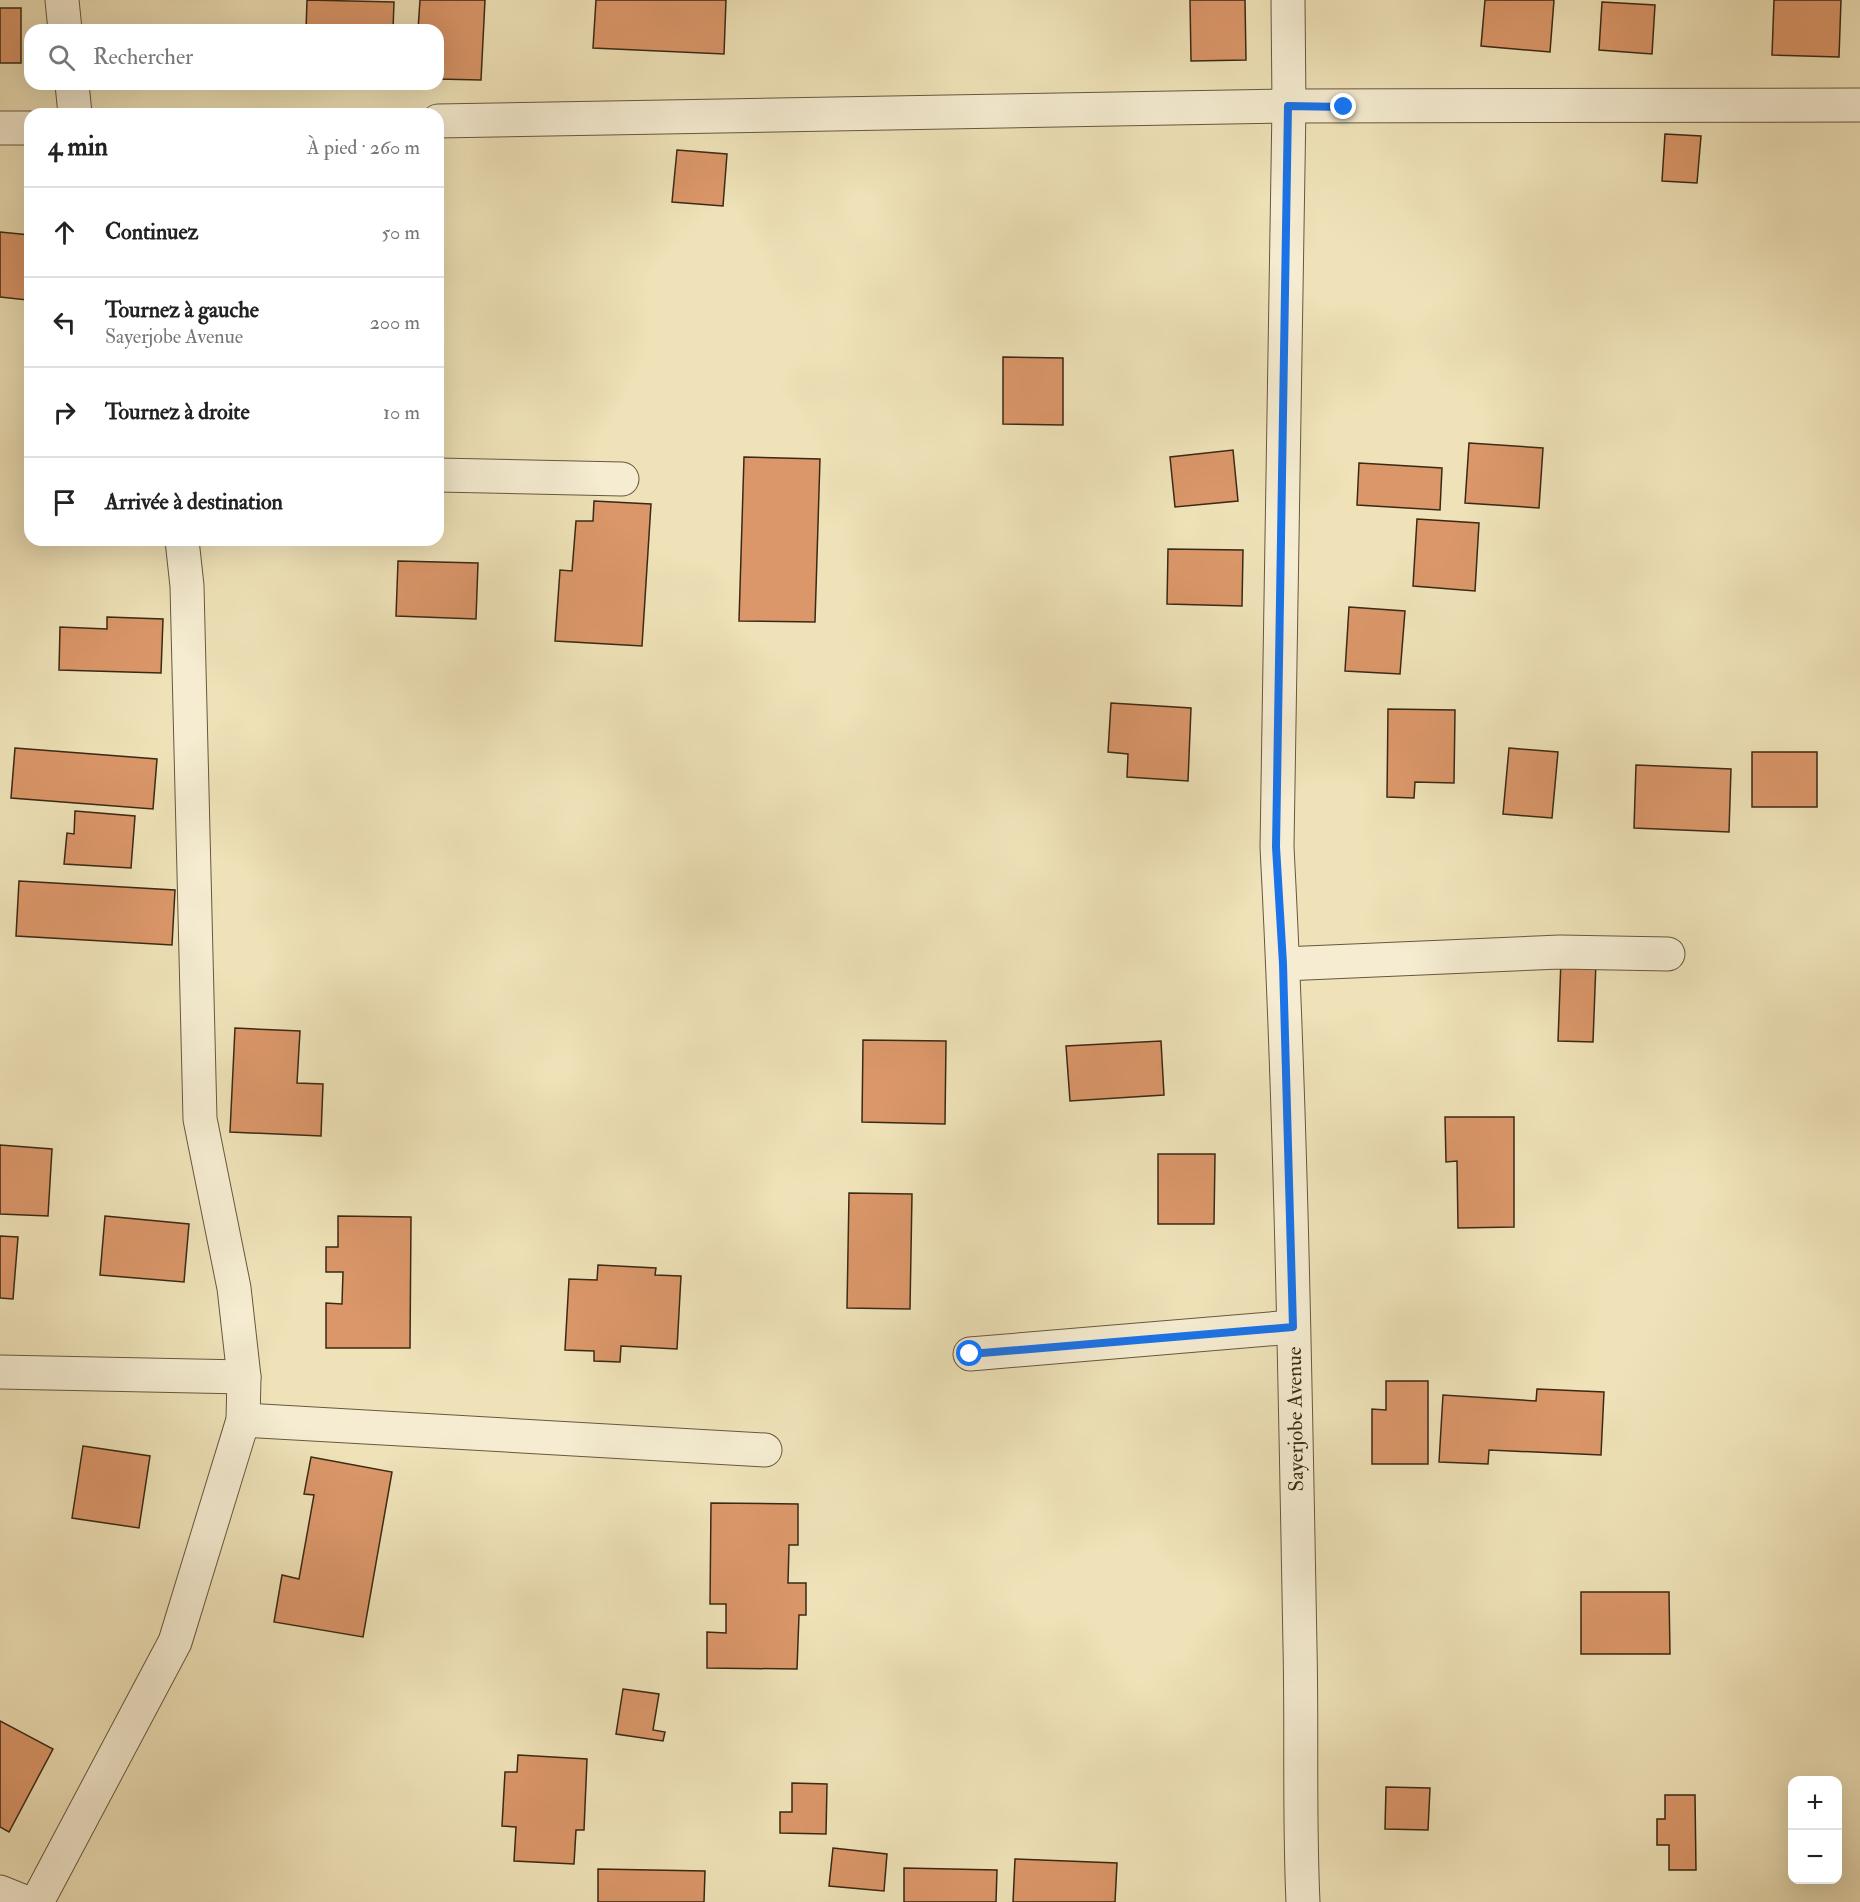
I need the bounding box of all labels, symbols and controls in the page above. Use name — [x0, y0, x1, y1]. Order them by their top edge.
search box — [24, 24, 444, 90]
icon: search — [45, 41, 78, 74]
text: Rechercher — [93, 43, 193, 71]
route end — [1330, 93, 1356, 119]
text: 4 min — [48, 131, 108, 163]
text: À pied · 260 m — [307, 135, 420, 160]
icon: ahead — [48, 216, 81, 249]
text: Continuez — [105, 218, 198, 246]
text: 50 m — [381, 220, 420, 245]
text: Tournez à gauche — [105, 296, 259, 324]
icon: left — [48, 306, 81, 339]
text: 200 m — [370, 310, 420, 335]
text: Sayerjobe Avenue — [105, 324, 243, 349]
icon: right — [48, 396, 81, 429]
text: Tournez à droite — [105, 398, 250, 426]
text: 10 m — [383, 400, 420, 425]
icon: arrive — [48, 486, 81, 519]
text: Arrivée à destination — [105, 488, 283, 516]
route start — [956, 1340, 982, 1366]
street label: Sayerjobe Avenue — [1281, 1346, 1310, 1492]
map controls — [1788, 1776, 1842, 1884]
button: + — [1788, 1776, 1842, 1830]
button: − — [1788, 1830, 1842, 1884]

